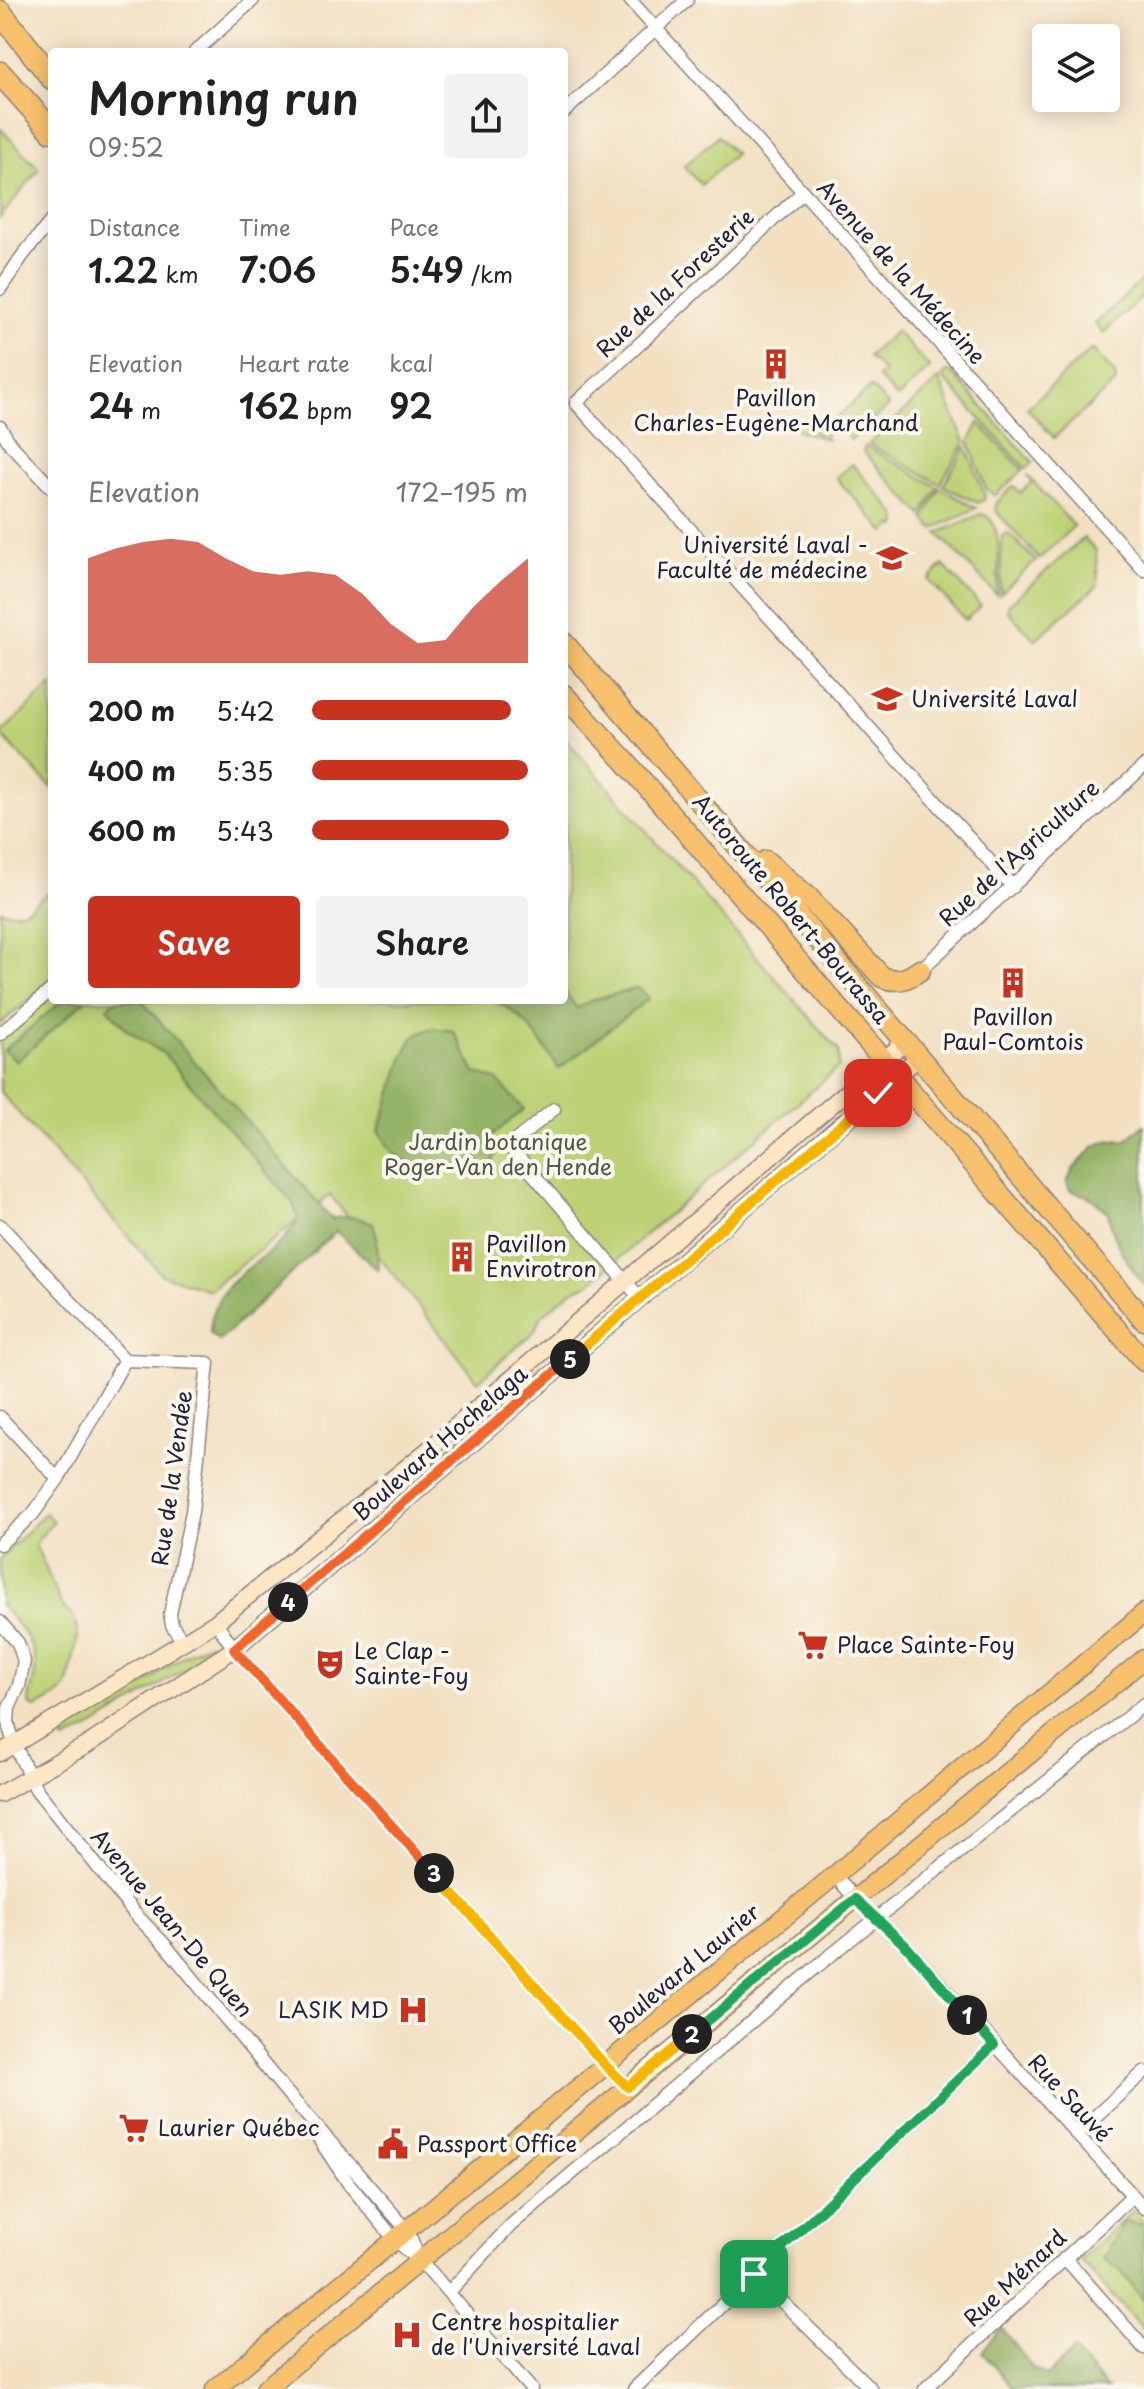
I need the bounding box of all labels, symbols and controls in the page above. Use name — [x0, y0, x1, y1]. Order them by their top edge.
map controls — [1032, 24, 1120, 112]
button: layers — [1032, 24, 1120, 112]
text: Morning run — [88, 64, 359, 130]
button: share — [444, 74, 528, 158]
text: 09:52 — [88, 127, 164, 166]
street label: Avenue de la Médecine — [810, 171, 994, 371]
street label: Rue de la Foresterie — [588, 200, 760, 364]
text: Distance — [88, 210, 180, 243]
text: Time — [239, 210, 291, 243]
text: Pace — [389, 210, 439, 243]
text: 1.22 — [88, 243, 158, 295]
text: 7:06 — [239, 243, 317, 295]
text: 5:49 — [389, 243, 464, 295]
text: km — [158, 257, 199, 290]
text: /km — [464, 257, 513, 290]
text: Elevation — [88, 346, 183, 379]
text: Heart rate — [239, 346, 350, 379]
text: kcal — [389, 346, 433, 379]
building icon: Pavillon Charles-Eugène-Marchand — [759, 347, 793, 381]
text: 24 — [88, 379, 134, 431]
text: 162 — [239, 379, 300, 431]
text: 92 — [389, 379, 433, 431]
place label: Pavillon Charles-Eugène-Marchand — [634, 380, 918, 438]
text: m — [134, 393, 161, 426]
text: bpm — [300, 393, 352, 426]
text: Elevation — [88, 472, 200, 511]
text: 172–195 m — [396, 472, 528, 511]
place label: Université Laval - Faculté de médecine — [656, 527, 868, 585]
school or university icon: Université Laval - Faculté de médecine — [875, 541, 909, 575]
place label: Université Laval — [911, 681, 1078, 714]
school or university icon: Université Laval — [870, 682, 904, 716]
text: 200 m — [88, 691, 175, 730]
text: 5:42 — [216, 691, 275, 730]
text: 400 m — [88, 751, 176, 790]
text: 5:35 — [216, 751, 273, 790]
street label: Rue de l'Agriculture — [931, 771, 1105, 933]
street label: Autoroute Robert-Bourassa — [686, 786, 899, 1031]
text: 600 m — [88, 811, 176, 850]
text: 5:43 — [216, 811, 274, 850]
button: Save — [88, 896, 300, 988]
button: Share — [316, 896, 528, 988]
building icon: Pavillon Paul-Comtois — [996, 966, 1030, 1000]
place label: Pavillon Paul-Comtois — [942, 999, 1084, 1057]
pin — [844, 1059, 912, 1127]
icon: check — [856, 1071, 900, 1115]
park label: Jardin botanique Roger-Van den Hende — [384, 1124, 612, 1182]
place label: Pavillon Envirotron — [486, 1226, 597, 1284]
building icon: Pavillon Envirotron — [445, 1240, 479, 1274]
pin: 5 — [550, 1339, 590, 1379]
text: 5 — [563, 1342, 577, 1375]
street label: Boulevard Hochelaga — [344, 1356, 534, 1527]
street label: Rue de la Vendée — [142, 1388, 199, 1568]
pin: 4 — [268, 1582, 308, 1622]
text: 4 — [281, 1585, 295, 1618]
place label: Place Sainte-Foy — [837, 1627, 1015, 1660]
supermarket icon: Place Sainte-Foy — [796, 1628, 830, 1662]
place label: Le Clap - Sainte-Foy — [354, 1633, 469, 1691]
theatre icon: Le Clap - Sainte-Foy — [313, 1647, 347, 1681]
street label: Avenue Jean-De Quen — [84, 1821, 262, 2024]
pin: 3 — [414, 1853, 454, 1893]
text: 3 — [427, 1856, 441, 1889]
street label: Boulevard Laurier — [600, 1895, 766, 2041]
place label: LASIK MD — [278, 1992, 389, 2025]
hospital icon: LASIK MD — [396, 1993, 430, 2027]
pin: 1 — [947, 1995, 987, 2035]
text: 1 — [962, 1998, 972, 2031]
pin: 2 — [672, 2014, 712, 2054]
text: 2 — [684, 2017, 700, 2050]
street label: Rue Sauvé — [1022, 2046, 1121, 2148]
place label: Laurier Québec — [158, 2110, 320, 2143]
supermarket icon: Laurier Québec — [117, 2111, 151, 2145]
place label: Passport Office — [417, 2126, 577, 2159]
public building icon: Passport Office — [376, 2127, 410, 2161]
street label: Rue Ménard — [955, 2221, 1073, 2333]
pin — [720, 2240, 788, 2308]
icon: arrive — [732, 2252, 776, 2296]
place label: Centre hospitalier de l'Université Laval — [431, 2304, 641, 2362]
hospital icon: Centre hospitalier de l'Université Laval — [390, 2318, 424, 2352]

